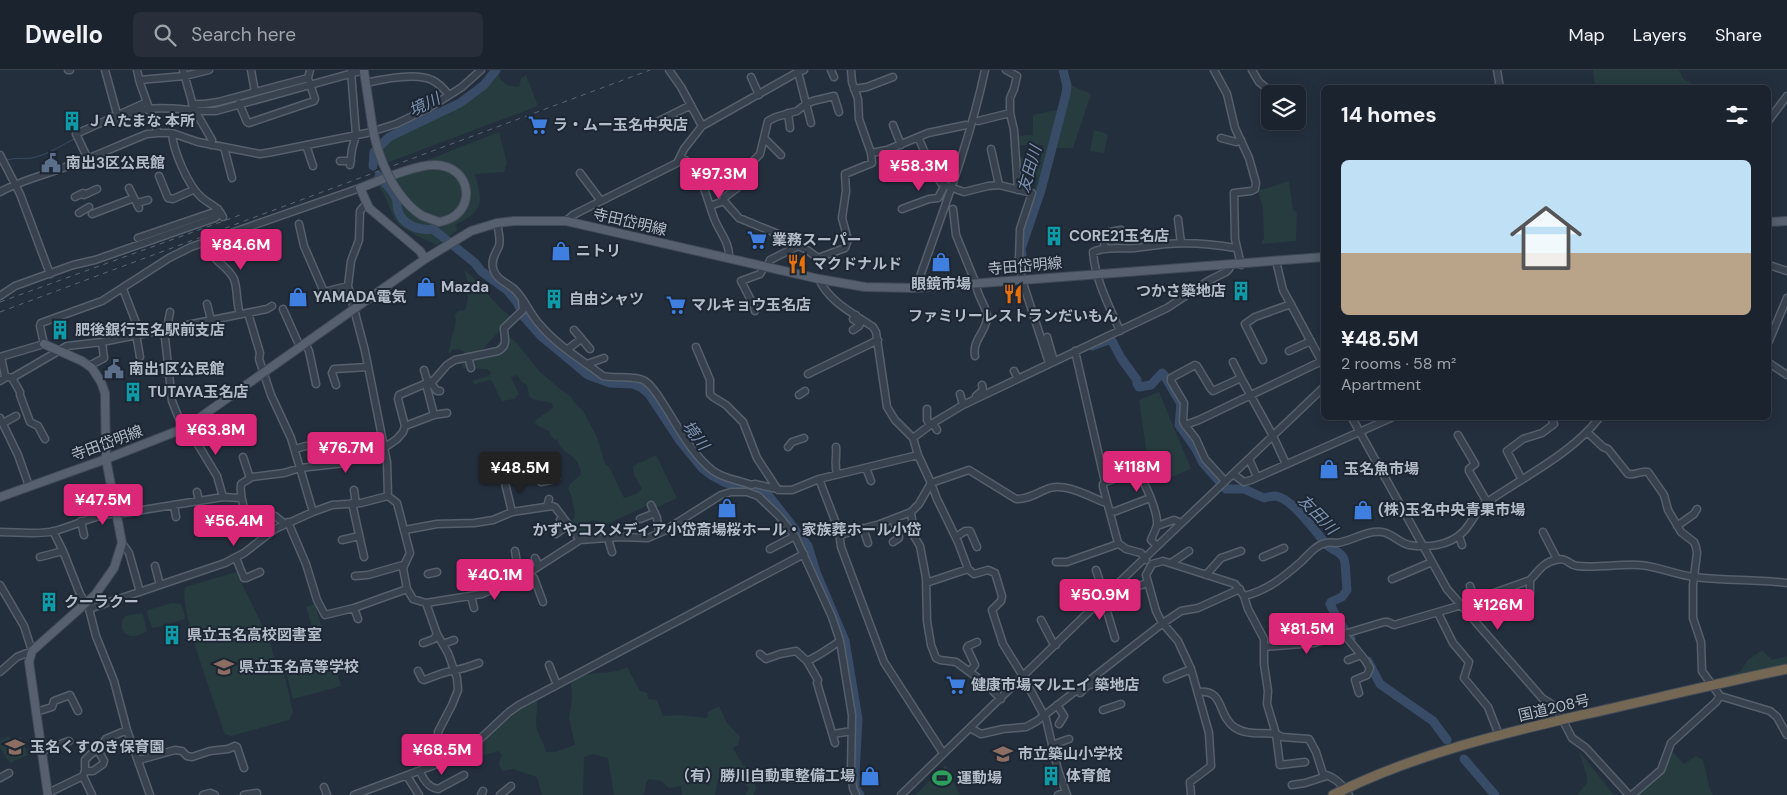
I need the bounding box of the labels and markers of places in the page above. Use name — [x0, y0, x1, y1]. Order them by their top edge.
building icon: ＪＡたまな 本所 — [61, 110, 83, 132]
place label: ＪＡたまな 本所 — [87, 111, 195, 131]
supermarket icon: ラ・ムー玉名中央店 — [527, 114, 549, 136]
place label: ラ・ムー玉名中央店 — [553, 115, 688, 135]
pin: ¥58.3M — [878, 150, 960, 192]
public building icon: 南出3区公民館 — [40, 152, 62, 174]
place label: 南出3区公民館 — [66, 153, 165, 173]
pin: ¥97.3M — [678, 158, 760, 200]
building icon: CORE21玉名店 — [1043, 225, 1065, 247]
place label: CORE21玉名店 — [1069, 226, 1169, 246]
pin: ¥84.6M — [200, 228, 282, 271]
supermarket icon: 業務スーパー — [746, 229, 768, 251]
place label: 業務スーパー — [772, 230, 862, 250]
shop icon: ニトリ — [550, 240, 572, 262]
place label: ニトリ — [576, 241, 621, 261]
shop icon: 眼鏡市場 — [930, 251, 952, 273]
restaurant icon: マクドナルド — [786, 253, 808, 275]
place label: マクドナルド — [812, 254, 902, 274]
place label: 眼鏡市場 — [911, 274, 971, 294]
shop icon: Mazda — [415, 276, 437, 298]
place label: Mazda — [441, 277, 489, 297]
building icon: つかさ築地店 — [1230, 280, 1252, 302]
place label: つかさ築地店 — [1136, 281, 1226, 301]
restaurant icon: ファミリーレストランだいもん — [1002, 283, 1024, 305]
shop icon: YAMADA電気 — [287, 286, 309, 308]
place label: YAMADA電気 — [313, 287, 406, 307]
building icon: 自由シャツ — [543, 288, 565, 310]
place label: 自由シャツ — [569, 289, 644, 309]
supermarket icon: マルキョウ玉名店 — [665, 294, 687, 316]
place label: マルキョウ玉名店 — [691, 295, 811, 315]
place label: ファミリーレストランだいもん — [908, 306, 1118, 326]
building icon: 肥後銀行玉名駅前支店 — [49, 319, 71, 341]
place label: 肥後銀行玉名駅前支店 — [75, 320, 225, 340]
public building icon: 南出1区公民館 — [103, 358, 125, 380]
place label: 南出1区公民館 — [129, 359, 224, 379]
building icon: TUTAYA玉名店 — [122, 381, 144, 403]
place label: TUTAYA玉名店 — [148, 382, 248, 402]
pin: ¥63.8M — [175, 414, 257, 456]
pin: ¥76.7M — [305, 432, 387, 474]
pin: ¥118M — [1102, 450, 1172, 493]
pin: ¥48.5M — [479, 452, 561, 494]
shop icon: 玉名魚市場 — [1318, 458, 1340, 480]
place label: 玉名魚市場 — [1344, 459, 1419, 479]
pin: ¥47.5M — [62, 484, 144, 526]
shop icon: かずやコスメディア小岱斎場桜ホール・家族葬ホール小岱 — [716, 497, 738, 519]
shop icon: (株)玉名中央青果市場 — [1352, 499, 1374, 521]
place label: (株)玉名中央青果市場 — [1378, 500, 1525, 520]
pin: ¥56.4M — [193, 504, 275, 547]
place label: かずやコスメディア小岱斎場桜ホール・家族葬ホール小岱 — [533, 520, 921, 540]
pin: ¥40.1M — [454, 558, 536, 601]
pin: ¥50.9M — [1059, 578, 1141, 621]
pin: ¥126M — [1463, 588, 1533, 631]
building icon: クーラクー — [38, 591, 60, 613]
place label: クーラクー — [64, 592, 139, 612]
pin: ¥81.5M — [1266, 612, 1348, 655]
building icon: 県立玉名高校図書室 — [161, 624, 183, 646]
place label: 県立玉名高校図書室 — [187, 625, 322, 645]
school or university icon: 県立玉名高等学校 — [213, 656, 235, 678]
place label: 県立玉名高等学校 — [239, 657, 359, 677]
supermarket icon: 健康市場マルエイ 築地店 — [945, 674, 967, 696]
place label: 健康市場マルエイ 築地店 — [971, 675, 1140, 695]
pin: ¥68.5M — [401, 734, 483, 776]
school or university icon: 玉名くすのき保育園 — [4, 736, 26, 758]
place label: 玉名くすのき保育園 — [30, 737, 165, 757]
school or university icon: 市立築山小学校 — [992, 743, 1014, 765]
place label: 市立築山小学校 — [1018, 744, 1123, 764]
shop icon: （有）勝川自動車整備工場 — [859, 765, 881, 787]
building icon: 体育館 — [1040, 765, 1062, 787]
place label: （有）勝川自動車整備工場 — [675, 766, 855, 786]
place label: 体育館 — [1066, 766, 1111, 786]
sports icon: 運動場 — [931, 767, 953, 789]
place label: 運動場 — [957, 768, 1002, 788]

